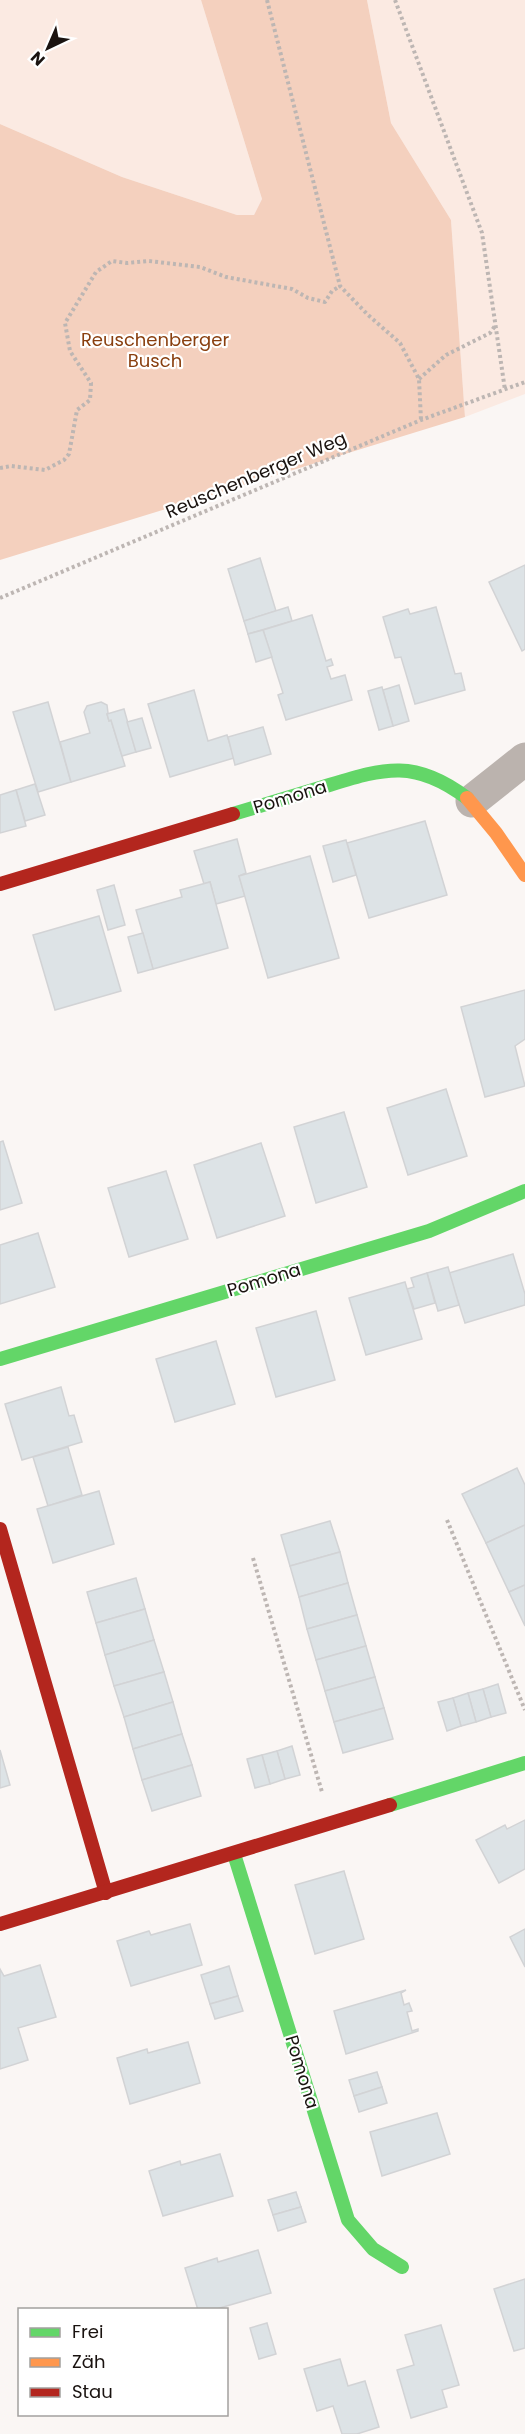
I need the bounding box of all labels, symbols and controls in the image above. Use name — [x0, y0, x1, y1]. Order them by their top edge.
north arrow — [18, 18, 78, 78]
text: N — [26, 46, 50, 71]
park label: Reuschenberger Busch — [81, 327, 229, 373]
street label: Reuschenberger Weg — [162, 425, 350, 524]
street label: Pomona — [250, 774, 330, 820]
street label: Pomona — [224, 1257, 304, 1303]
street label: Pomona — [279, 2032, 325, 2112]
legend — [18, 2308, 228, 2416]
text: Frei — [72, 2319, 103, 2344]
text: Zäh — [72, 2349, 105, 2374]
text: Stau — [72, 2379, 113, 2404]

